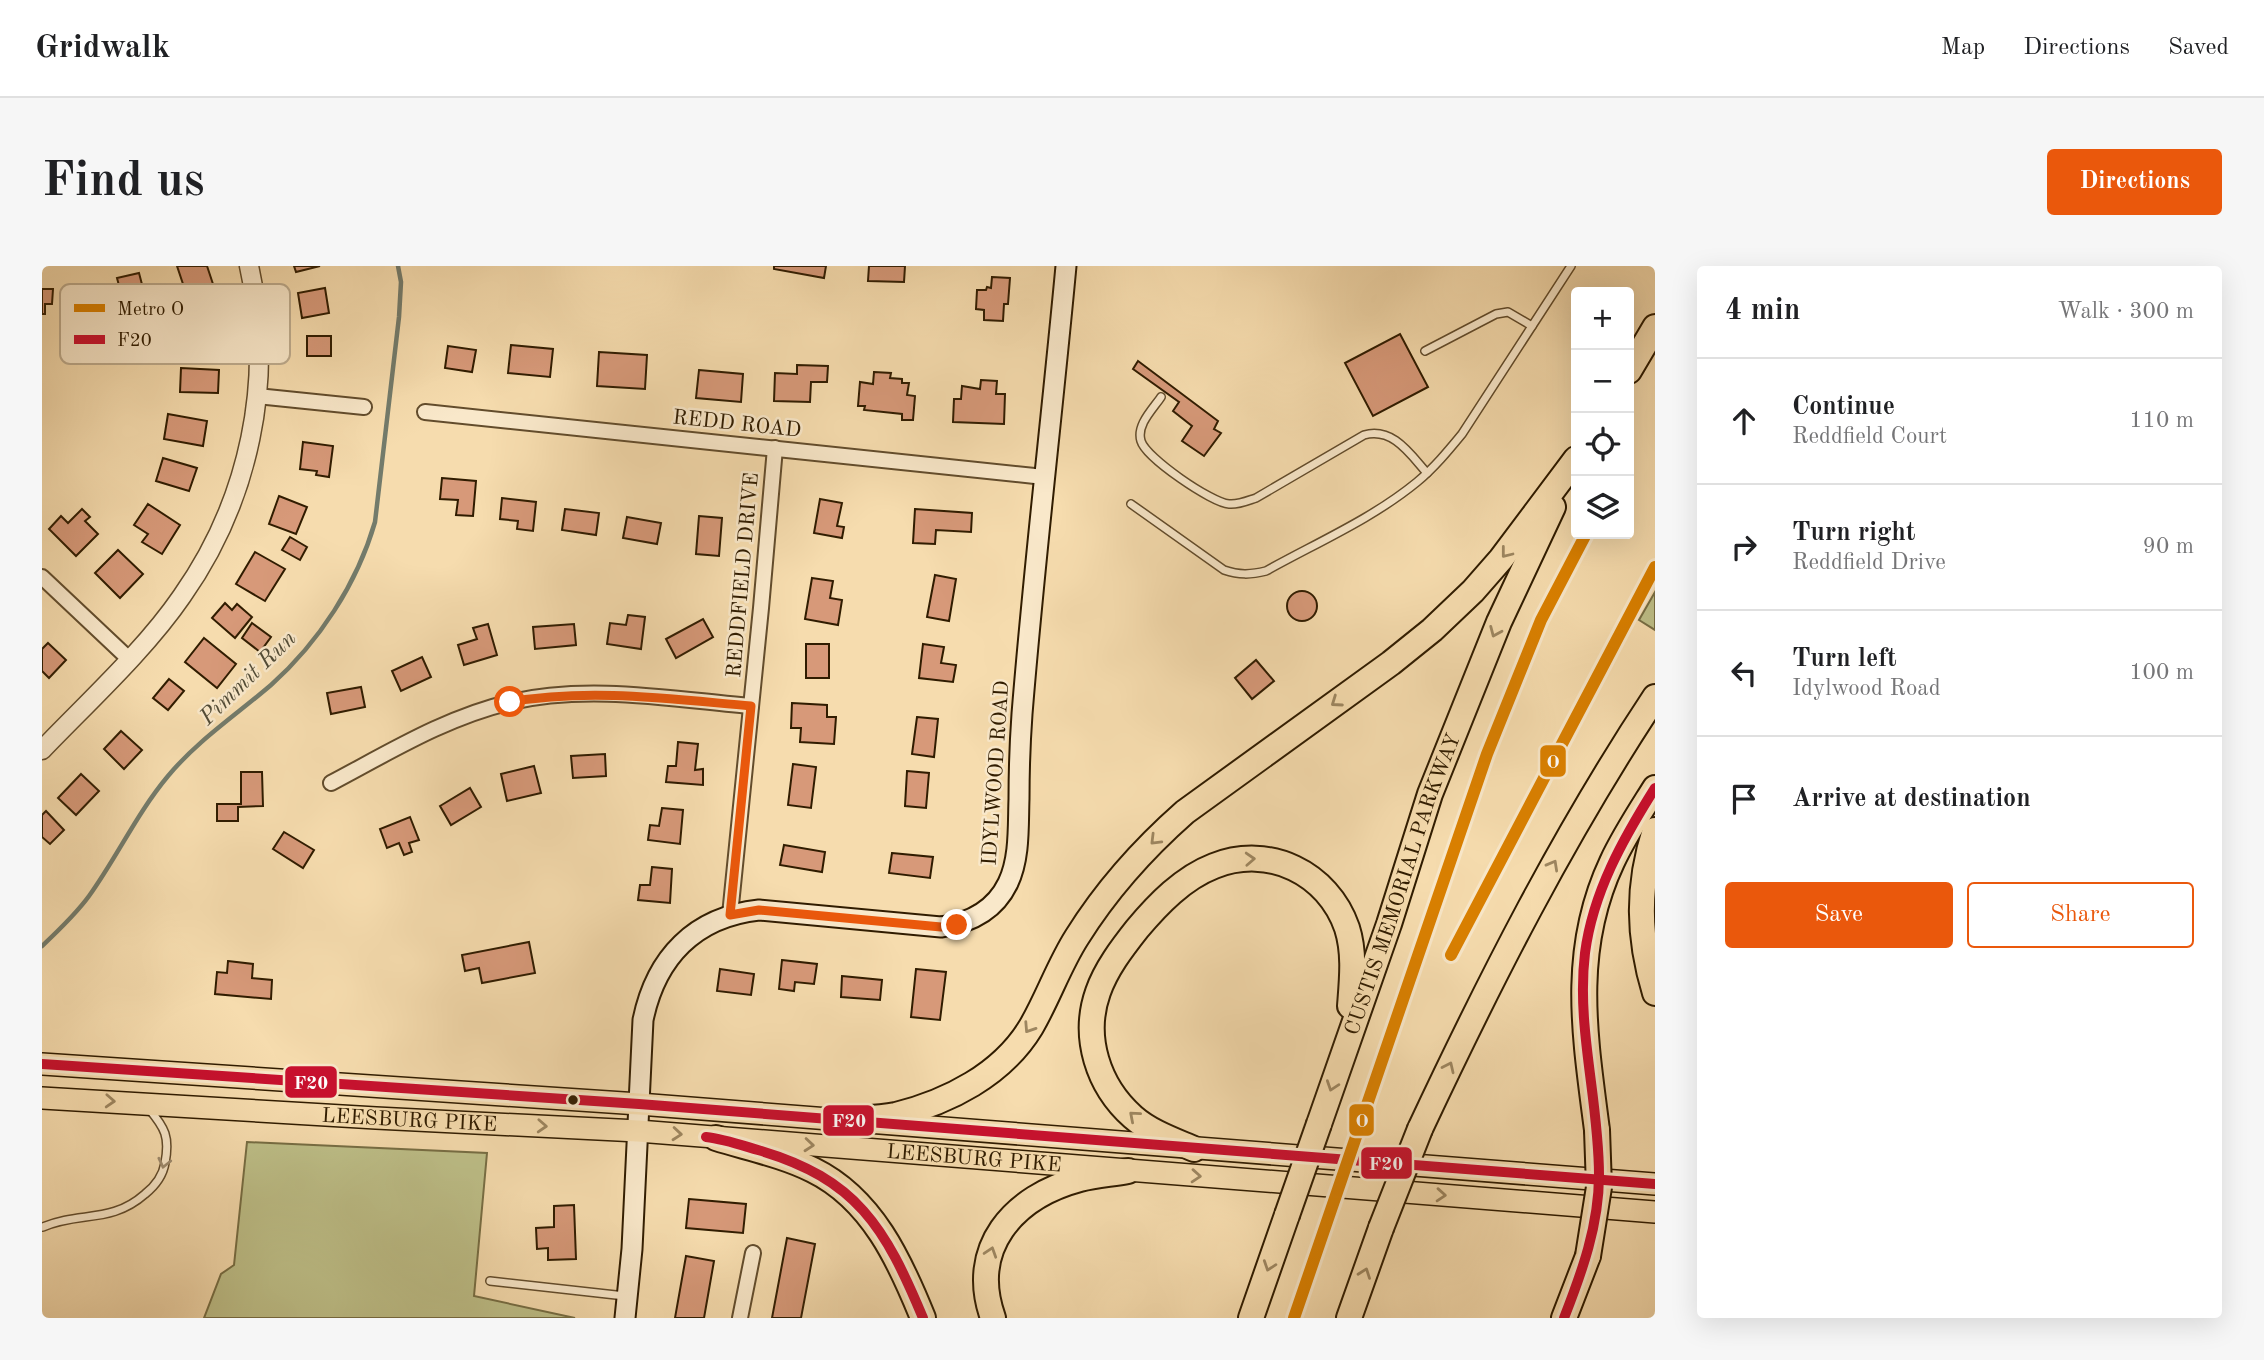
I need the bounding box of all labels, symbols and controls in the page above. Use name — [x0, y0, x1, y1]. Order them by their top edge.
text: Gridwalk — [35, 32, 170, 65]
text: Map — [1941, 36, 1985, 60]
text: Directions — [2023, 36, 2130, 60]
text: Saved — [2168, 36, 2229, 60]
button: Directions — [2047, 149, 2222, 215]
text: Find us — [42, 158, 205, 207]
legend — [60, 284, 290, 364]
map controls — [1571, 287, 1634, 539]
button: + — [1571, 287, 1634, 350]
text: 4 min — [1725, 296, 1800, 326]
text: Walk · 300 m — [2058, 300, 2194, 323]
text: Metro O — [117, 301, 184, 320]
text: F20 — [117, 332, 152, 351]
button: − — [1571, 350, 1634, 413]
text: Continue — [1792, 394, 1895, 420]
icon: ahead — [1725, 402, 1763, 440]
street label: REDD ROAD — [672, 407, 802, 442]
text: 110 m — [2129, 409, 2194, 432]
button: locate — [1571, 413, 1634, 476]
text: Reddfield Court — [1792, 425, 1947, 448]
street label: REDDFIELD DRIVE — [724, 472, 763, 679]
button: layers — [1571, 476, 1634, 539]
text: Turn right — [1792, 520, 1915, 546]
icon: right — [1725, 528, 1763, 566]
text: 90 m — [2143, 535, 2194, 558]
one-way arrow — [1501, 545, 1514, 557]
text: Reddfield Drive — [1792, 551, 1946, 574]
one-way arrow — [1489, 625, 1503, 637]
water label: Pimmit Run — [195, 627, 301, 730]
text: Turn left — [1792, 646, 1897, 672]
icon: left — [1725, 654, 1763, 692]
text: 100 m — [2129, 661, 2194, 684]
text: Idylwood Road — [1792, 677, 1941, 700]
street label: IDYLWOOD ROAD — [980, 680, 1013, 866]
route start — [494, 686, 525, 717]
one-way arrow — [1331, 694, 1344, 706]
street label: CUSTIS MEMORIAL PARKWAY — [1342, 731, 1465, 1038]
line badge: O — [1539, 744, 1567, 778]
text: O — [1546, 754, 1560, 773]
icon: arrive — [1725, 780, 1763, 818]
text: Arrive at destination — [1792, 786, 2031, 812]
one-way arrow — [1150, 831, 1163, 844]
one-way arrow — [1245, 852, 1256, 867]
one-way arrow — [1545, 859, 1558, 872]
button: Save — [1725, 882, 1953, 948]
button: Share — [1967, 882, 2194, 948]
route end — [941, 909, 972, 940]
one-way arrow — [1025, 1020, 1038, 1033]
one-way arrow — [1441, 1062, 1455, 1074]
line badge: F20 — [284, 1065, 338, 1099]
text: F20 — [294, 1075, 328, 1094]
one-way arrow — [1326, 1079, 1340, 1091]
unlabelled marker — [566, 1093, 580, 1107]
one-way arrow — [105, 1094, 116, 1109]
line badge: O — [1348, 1103, 1375, 1137]
line badge: F20 — [822, 1104, 875, 1137]
street label: LEESBURG PIKE — [321, 1106, 497, 1136]
one-way arrow — [1130, 1112, 1143, 1124]
text: F20 — [832, 1113, 866, 1132]
text: O — [1355, 1113, 1369, 1132]
one-way arrow — [537, 1119, 548, 1134]
one-way arrow — [672, 1126, 683, 1141]
one-way arrow — [803, 1137, 814, 1152]
street label: LEESBURG PIKE — [886, 1142, 1062, 1177]
line badge: F20 — [1360, 1146, 1413, 1180]
text: F20 — [1369, 1156, 1403, 1175]
one-way arrow — [158, 1157, 172, 1169]
one-way arrow — [1190, 1168, 1201, 1183]
one-way arrow — [1436, 1187, 1447, 1202]
one-way arrow — [983, 1246, 997, 1258]
one-way arrow — [1263, 1260, 1277, 1272]
one-way arrow — [1356, 1268, 1370, 1280]

